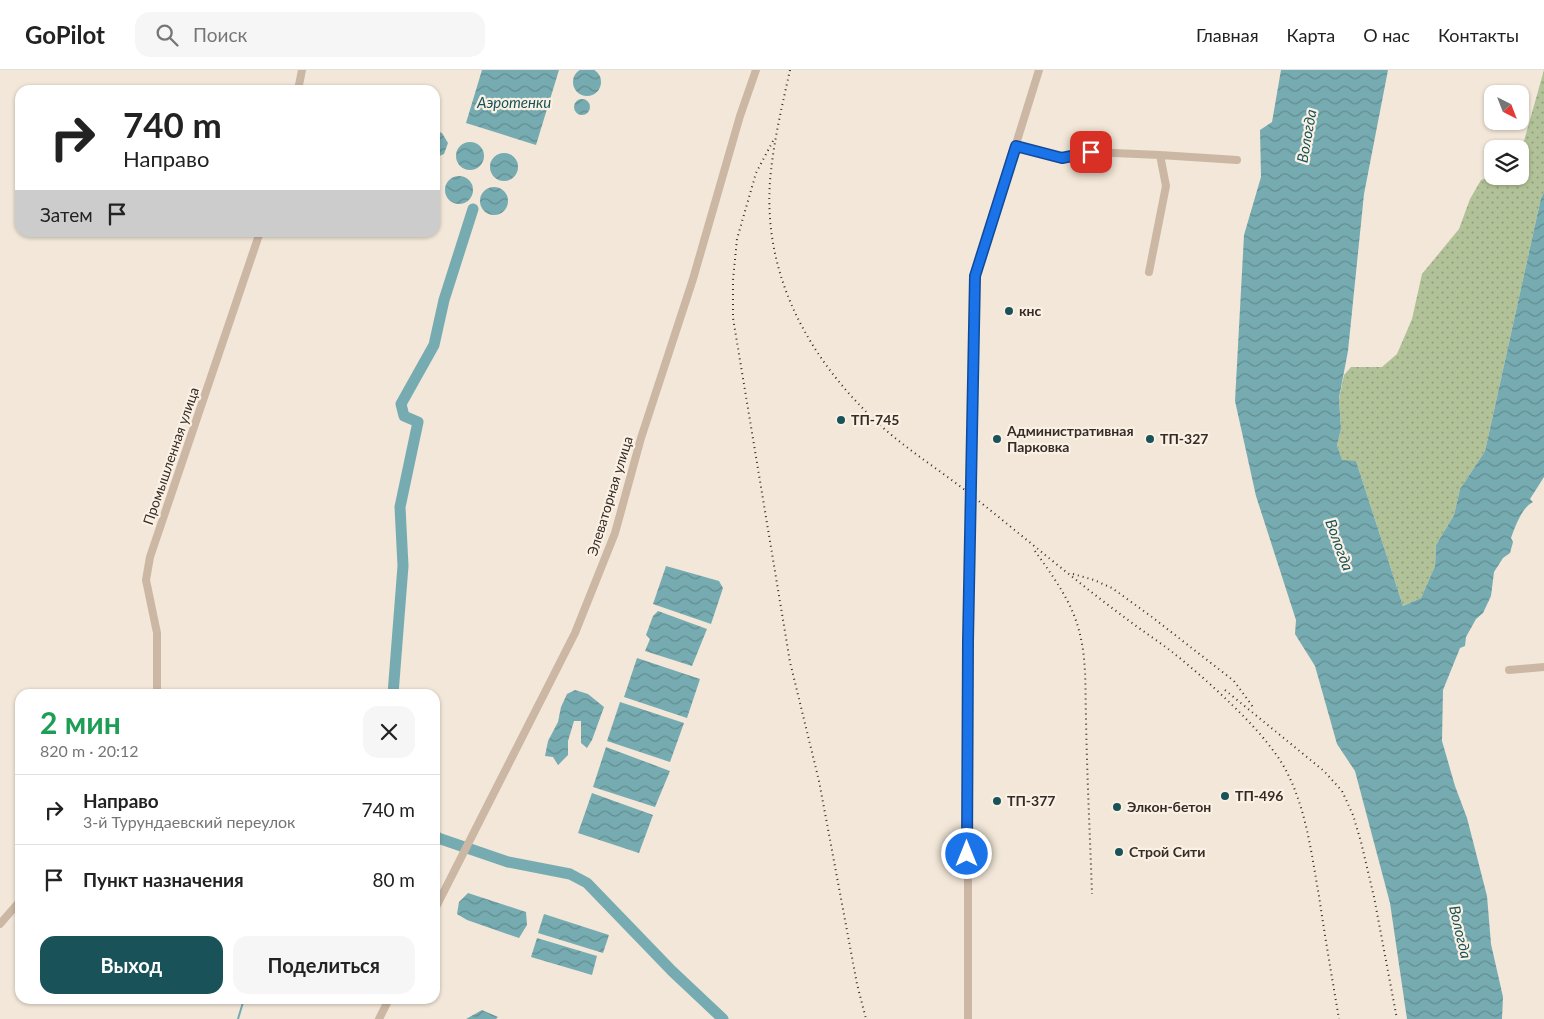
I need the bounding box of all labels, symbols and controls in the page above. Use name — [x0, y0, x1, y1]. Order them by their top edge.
search box — [135, 12, 485, 57]
text: GoPilot — [25, 20, 105, 49]
icon: search — [153, 21, 181, 49]
text: Поиск — [193, 23, 247, 46]
text: Главная — [1196, 24, 1259, 46]
text: Карта — [1287, 24, 1335, 46]
text: О нас — [1363, 24, 1410, 46]
text: Контакты — [1438, 24, 1519, 46]
north arrow — [1484, 85, 1529, 130]
map controls — [1484, 85, 1529, 185]
water label: Аэротенки — [476, 93, 551, 111]
text: 740 m — [123, 103, 222, 145]
icon: right — [40, 105, 105, 170]
water label: Вологда — [1292, 107, 1320, 164]
pin — [1070, 131, 1112, 173]
icon: arrive — [1077, 138, 1105, 166]
button: layers — [1484, 140, 1529, 185]
text: Направо — [123, 145, 209, 172]
icon: arrive — [103, 200, 131, 228]
text: Затем — [40, 203, 93, 226]
place label: кнс — [1019, 302, 1042, 319]
marker: кнс — [1003, 305, 1015, 317]
street label: Промышленная улица — [139, 385, 202, 527]
place label: ТП-745 — [851, 411, 899, 428]
marker: ТП-745 — [835, 414, 847, 426]
place label: Административная Парковка — [1006, 422, 1133, 455]
place label: ТП-327 — [1160, 430, 1208, 447]
marker: Административная Парковка — [991, 433, 1003, 445]
marker: ТП-327 — [1144, 433, 1156, 445]
street label: Элеваторная улица — [583, 434, 636, 558]
water label: Вологда — [1322, 516, 1358, 573]
text: 2 мин — [40, 704, 121, 740]
button: close — [363, 706, 415, 758]
text: 820 m · 20:12 — [40, 741, 139, 760]
place label: ТП-496 — [1235, 787, 1283, 804]
text: Направо — [83, 789, 159, 812]
marker: ТП-496 — [1219, 790, 1231, 802]
place label: ТП-377 — [1007, 792, 1055, 809]
marker: ТП-377 — [991, 795, 1003, 807]
icon: right — [40, 796, 68, 824]
text: 740 m — [361, 798, 415, 821]
place label: Элкон-бетон — [1127, 798, 1211, 815]
marker: Элкон-бетон — [1111, 801, 1123, 813]
text: 3-й Турундаевский переулок — [83, 812, 295, 831]
position arrow — [940, 827, 992, 879]
place label: Строй Сити — [1129, 843, 1205, 860]
marker: Строй Сити — [1113, 846, 1125, 858]
icon: arrive — [40, 866, 68, 894]
text: Пункт назначения — [83, 868, 244, 891]
text: 80 m — [372, 868, 415, 891]
water label: Вологда — [1446, 904, 1476, 960]
button: Выход — [40, 936, 223, 994]
button: Поделиться — [233, 936, 415, 994]

